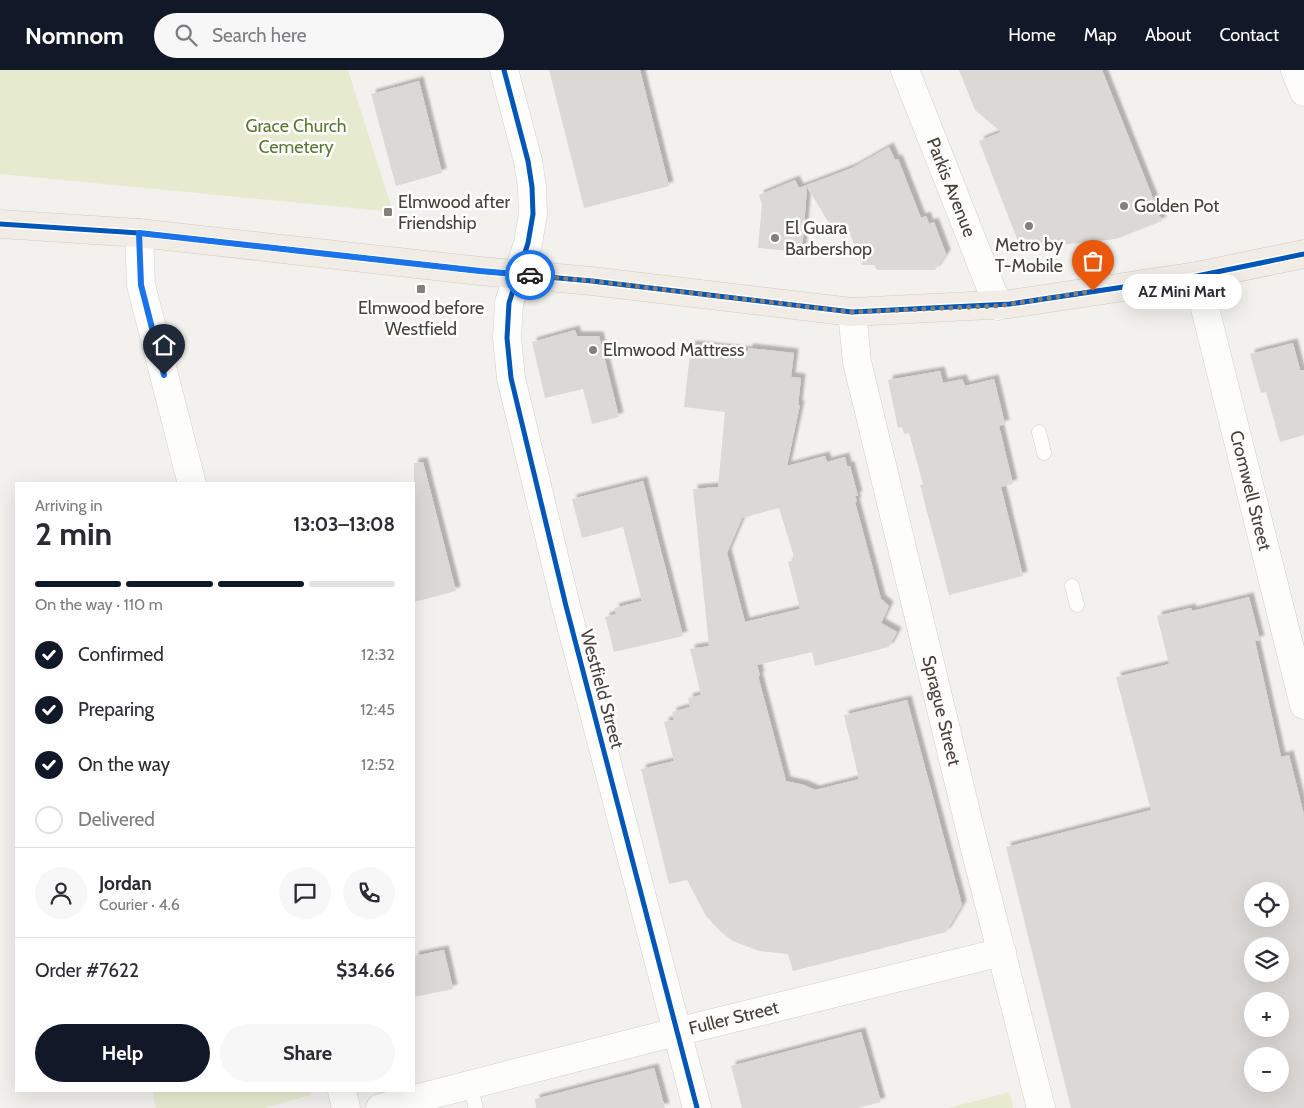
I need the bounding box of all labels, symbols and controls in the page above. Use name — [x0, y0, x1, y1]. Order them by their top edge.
search box — [154, 13, 504, 58]
text: Nomnom — [25, 21, 124, 50]
icon: search — [172, 21, 200, 49]
text: Search here — [212, 24, 306, 47]
text: Home — [1008, 24, 1056, 46]
text: Map — [1084, 24, 1117, 46]
text: About — [1145, 24, 1191, 46]
text: Contact — [1219, 24, 1279, 46]
park label: Grace Church Cemetery — [245, 115, 347, 158]
street label: Parkis Avenue — [922, 134, 981, 240]
place label: Elmwood after Friendship — [398, 191, 510, 234]
place label: Golden Pot — [1134, 195, 1219, 217]
marker: Golden Pot — [1118, 200, 1130, 212]
marker: Elmwood after Friendship — [382, 206, 394, 218]
place label: El Guara Barbershop — [785, 217, 872, 260]
marker: Metro by T-Mobile — [1023, 220, 1035, 232]
marker: El Guara Barbershop — [769, 232, 781, 244]
place label: Metro by T-Mobile — [995, 234, 1063, 277]
pin — [1072, 240, 1114, 291]
icon: bag — [1079, 247, 1107, 275]
courier — [505, 250, 555, 300]
icon: car — [516, 261, 544, 289]
callout: AZ Mini Mart — [1123, 274, 1243, 308]
text: AZ Mini Mart — [1138, 282, 1226, 301]
marker: Elmwood before Westfield — [415, 283, 427, 295]
place label: Elmwood before Westfield — [358, 297, 484, 340]
pin — [143, 324, 185, 375]
icon: home — [150, 331, 178, 359]
place label: Elmwood Mattress — [603, 339, 744, 361]
marker: Elmwood Mattress — [587, 344, 599, 356]
street label: Cromwell Street — [1225, 428, 1276, 553]
text: Arriving in — [35, 496, 102, 515]
text: 13:03–13:08 — [293, 513, 395, 536]
text: 2 min — [35, 514, 112, 553]
text: On the way · 110 m — [35, 595, 163, 614]
street label: Westfield Street — [576, 627, 628, 751]
icon: check — [35, 641, 63, 669]
text: Confirmed — [78, 643, 164, 666]
text: 12:32 — [361, 645, 395, 664]
street label: Sprague Street — [917, 653, 965, 768]
icon: check — [35, 696, 63, 724]
text: Preparing — [78, 698, 154, 721]
text: 12:45 — [360, 700, 395, 719]
icon: check — [35, 751, 63, 779]
text: On the way — [78, 753, 170, 776]
text: 12:52 — [361, 755, 395, 774]
text: Delivered — [78, 808, 155, 831]
button: person — [35, 867, 87, 919]
button: chat — [279, 867, 331, 919]
button: phone — [343, 867, 395, 919]
text: Jordan — [99, 872, 152, 895]
map controls — [1244, 882, 1289, 1092]
button: locate — [1244, 882, 1289, 927]
text: Courier · 4.6 — [99, 895, 180, 914]
button: layers — [1244, 937, 1289, 982]
text: Order #7622 — [35, 959, 139, 982]
text: $34.66 — [336, 959, 395, 982]
button: + — [1244, 992, 1289, 1037]
street label: Fuller Street — [686, 996, 781, 1040]
button: Help — [35, 1024, 210, 1082]
button: Share — [220, 1024, 395, 1082]
button: − — [1244, 1047, 1289, 1092]

